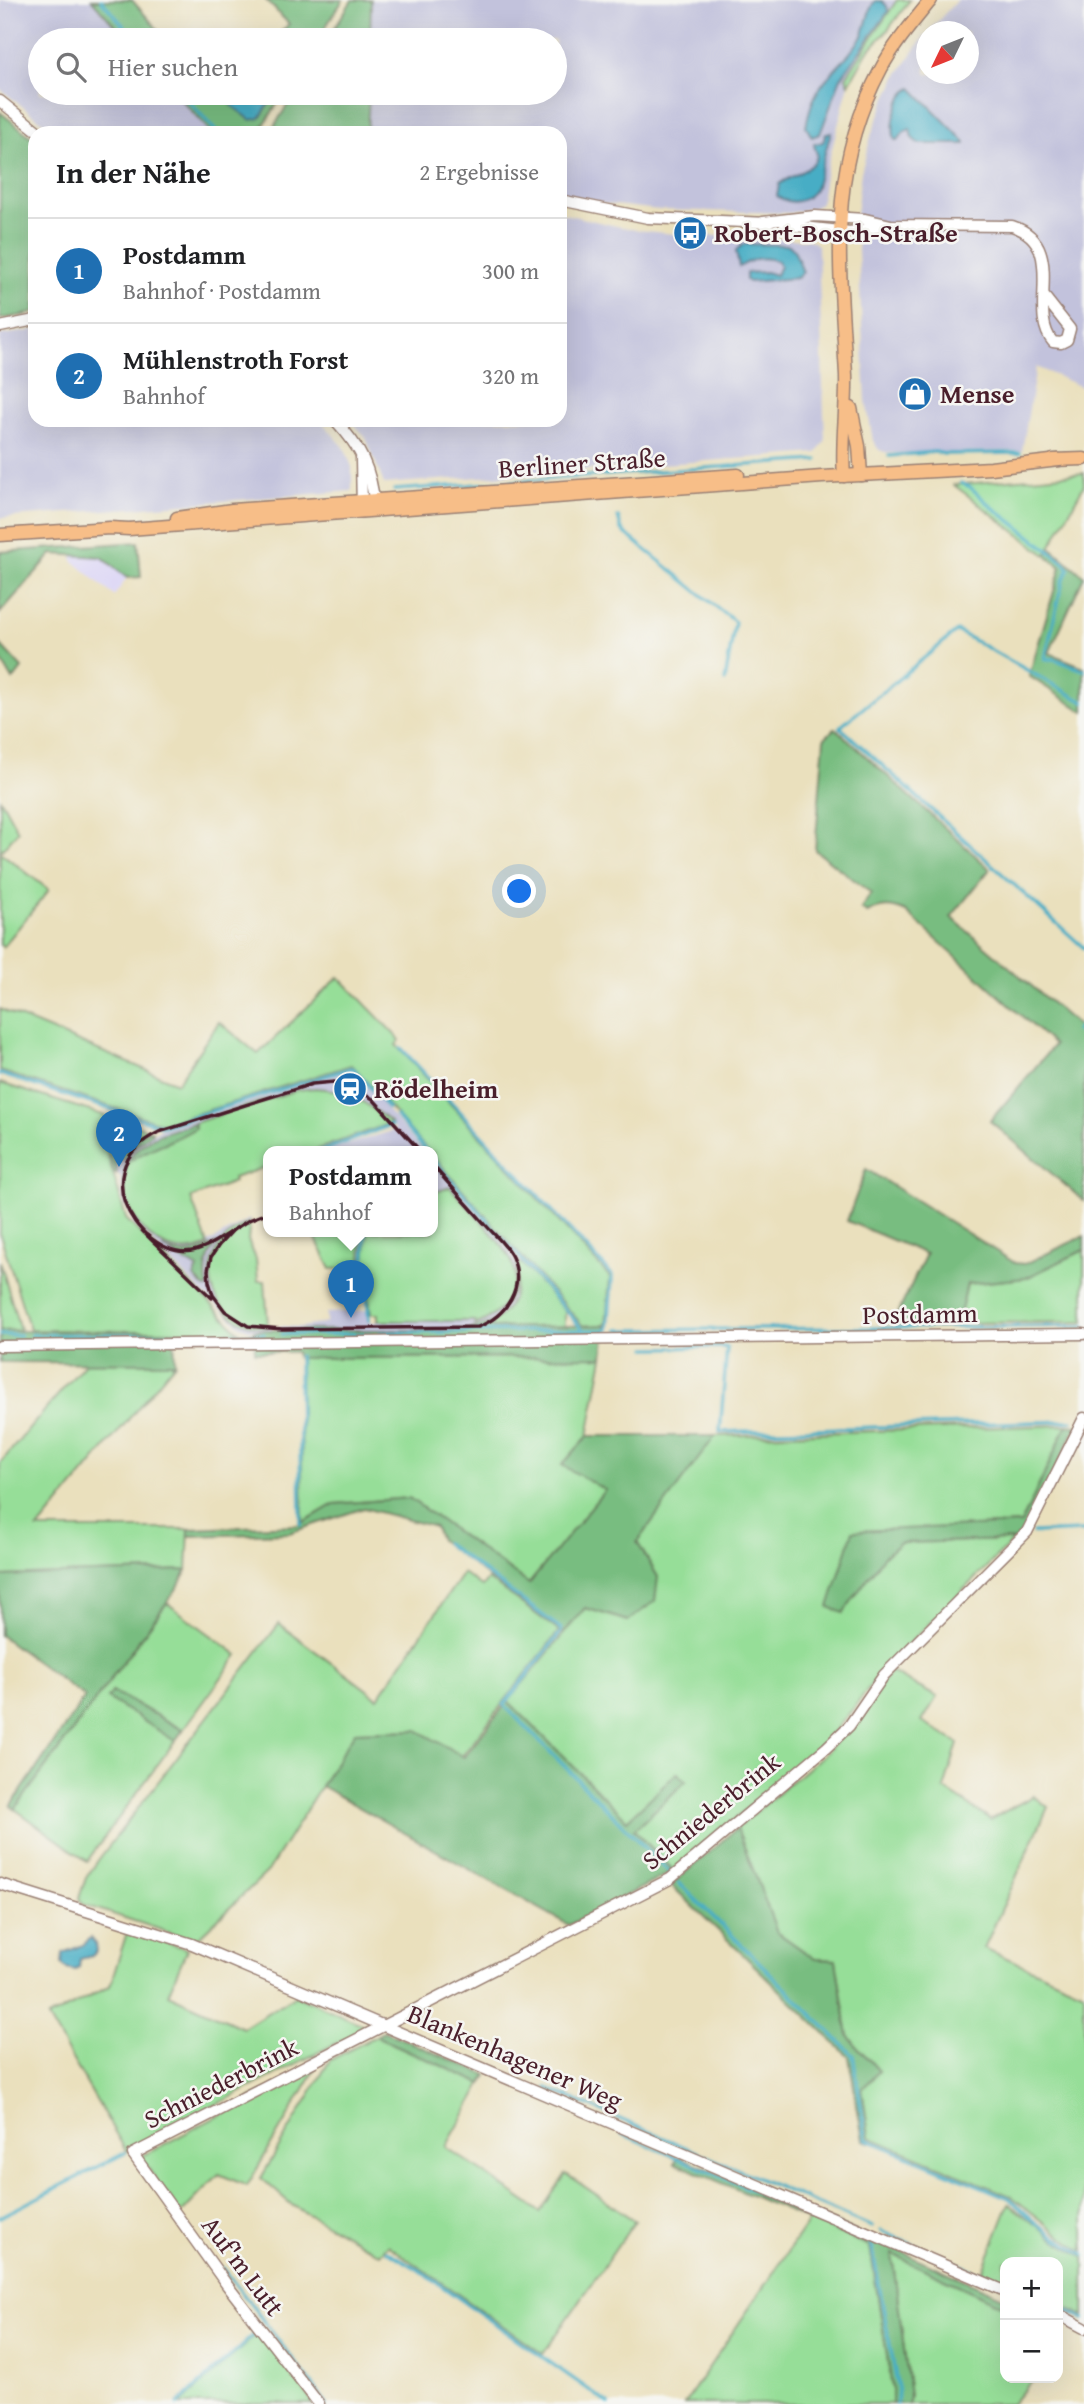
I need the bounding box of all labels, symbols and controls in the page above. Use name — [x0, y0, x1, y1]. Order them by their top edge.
north arrow — [916, 21, 979, 84]
search box — [28, 28, 567, 105]
text: Hier suchen — [108, 47, 238, 86]
icon: search — [52, 48, 90, 86]
text: In der Nähe — [56, 150, 211, 194]
text: 2 Ergebnisse — [419, 155, 539, 188]
place label: Robert-Bosch-Straße — [714, 213, 958, 252]
bus stop icon: Robert-Bosch-Straße — [671, 214, 709, 252]
text: Postdamm — [123, 235, 246, 274]
text: 1 — [73, 254, 85, 287]
text: 300 m — [482, 254, 539, 287]
text: Bahnhof · Postdamm — [123, 274, 321, 307]
text: Mühlenstroth Forst — [123, 340, 348, 379]
text: 2 — [73, 359, 85, 392]
text: 320 m — [482, 359, 539, 392]
place label: Mense — [940, 374, 1015, 413]
shop icon: Mense — [896, 375, 934, 413]
text: Bahnhof — [123, 379, 205, 412]
street label: Berliner Straße — [497, 437, 667, 488]
your location — [502, 874, 536, 908]
place label: Rödelheim — [374, 1069, 499, 1108]
station icon: Rödelheim — [331, 1070, 369, 1108]
pin: 2 — [96, 1109, 142, 1167]
popup — [263, 1146, 438, 1237]
text: Postdamm — [289, 1156, 412, 1195]
text: Bahnhof — [289, 1195, 371, 1228]
pin: 1 — [328, 1260, 374, 1318]
street label: Postdamm — [862, 1293, 978, 1334]
street label: Schniederbrink — [633, 1742, 789, 1879]
street label: Blankenhagener Weg — [402, 1994, 629, 2119]
street label: Schniederbrink — [137, 2027, 305, 2138]
street label: Auf'm Lutt — [193, 2207, 294, 2324]
map controls — [1000, 2257, 1063, 2383]
button: + — [1000, 2257, 1063, 2320]
button: − — [1000, 2320, 1063, 2383]

